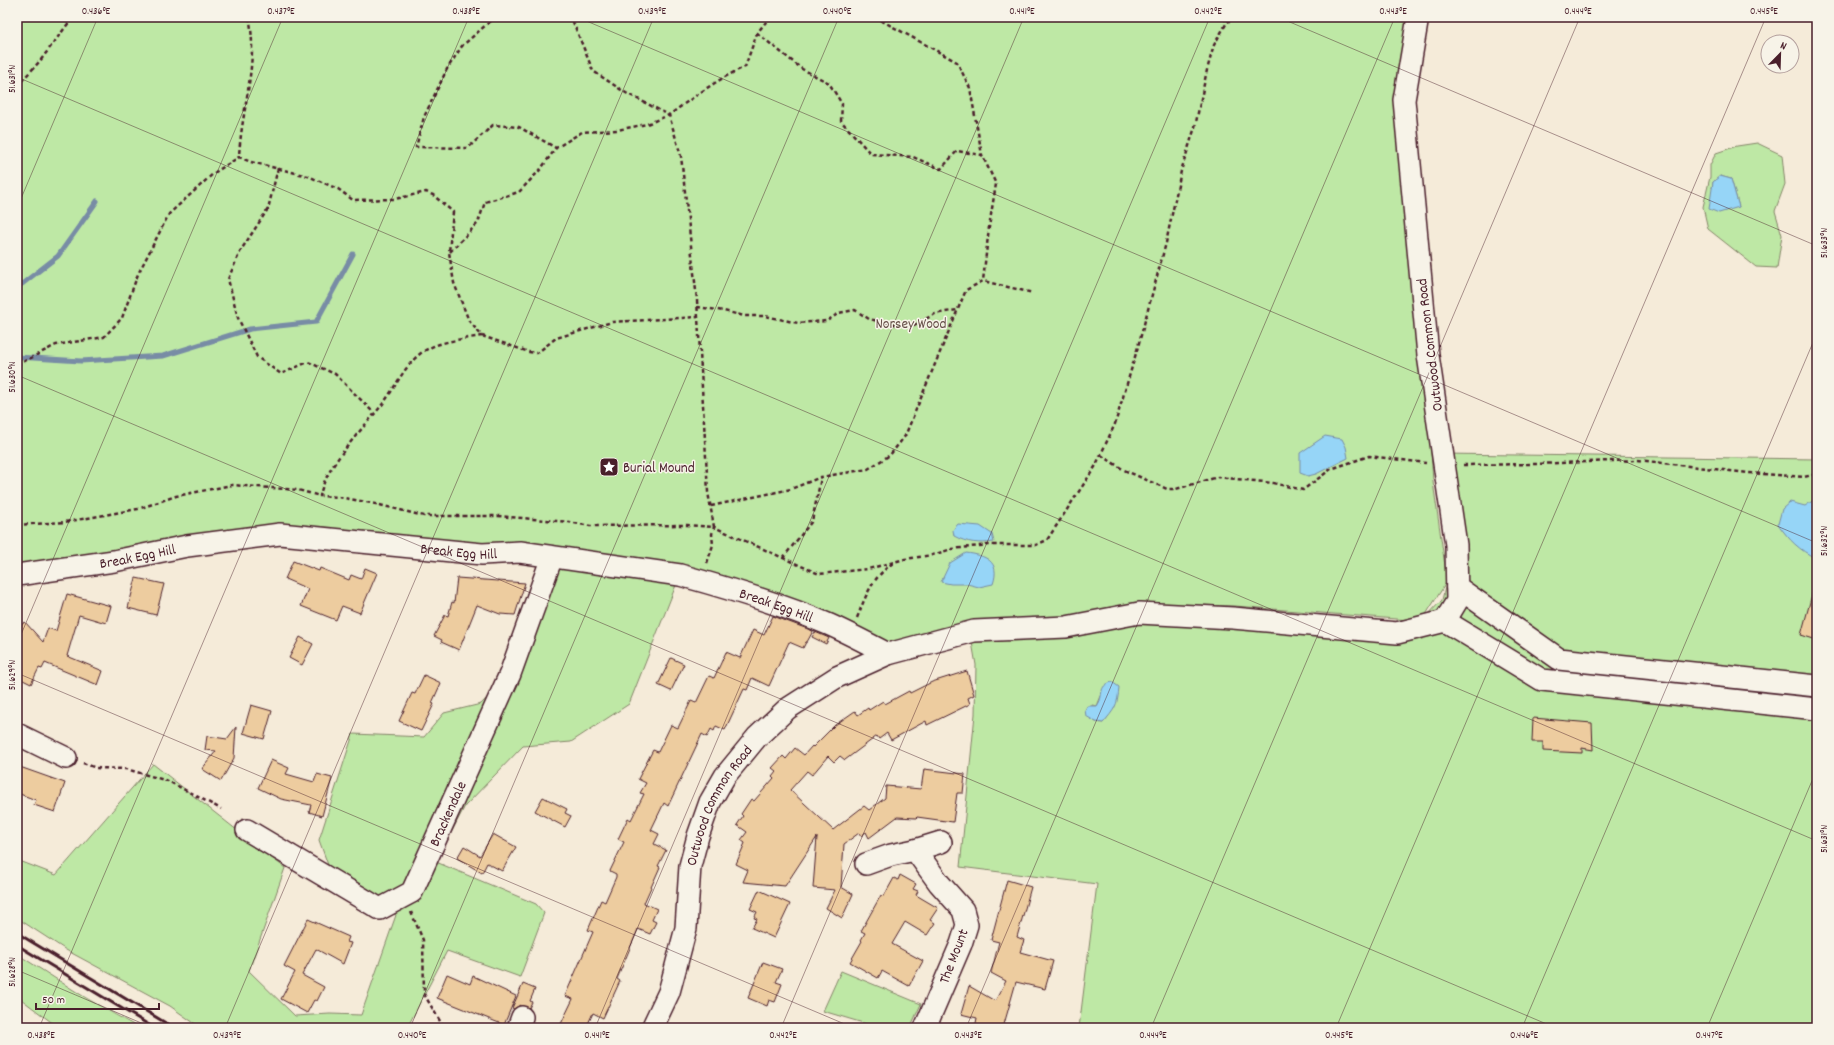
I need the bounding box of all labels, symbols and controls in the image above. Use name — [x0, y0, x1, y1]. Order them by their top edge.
text: 0.436°E — [82, 5, 111, 19]
text: 0.437°E — [267, 5, 295, 19]
text: 0.438°E — [452, 5, 480, 19]
text: 0.439°E — [638, 5, 666, 19]
text: 0.440°E — [823, 5, 852, 19]
text: 0.441°E — [1009, 5, 1035, 19]
text: 0.442°E — [1194, 5, 1222, 19]
text: 0.443°E — [1379, 5, 1407, 19]
text: 0.444°E — [1564, 5, 1592, 19]
text: 0.445°E — [1750, 5, 1778, 19]
north arrow — [1760, 34, 1800, 74]
text: N — [1777, 38, 1789, 55]
text: 51.631°N — [6, 65, 20, 93]
text: 51.633°N — [1818, 228, 1832, 258]
street label: Outwood Common Road — [1412, 277, 1450, 413]
park label: Norsey Wood — [875, 314, 947, 336]
text: 51.630°N — [6, 361, 20, 393]
place icon: Burial Mound — [598, 456, 620, 478]
place label: Burial Mound — [623, 458, 695, 480]
text: 51.632°N — [1818, 526, 1832, 556]
street label: Break Egg Hill — [419, 539, 498, 567]
street label: Break Egg Hill — [98, 540, 178, 576]
street label: Break Egg Hill — [736, 584, 816, 630]
text: 51.629°N — [6, 660, 20, 690]
street label: Outwood Common Road — [682, 741, 759, 869]
street label: Brackendale — [425, 778, 474, 851]
text: 51.631°N — [1818, 825, 1832, 853]
street label: The Mount — [934, 926, 976, 987]
text: 51.628°N — [6, 957, 20, 987]
scale bar — [36, 985, 159, 1011]
text: 50 m — [42, 992, 65, 1009]
text: 0.438°E — [27, 1029, 55, 1043]
text: 0.439°E — [213, 1029, 241, 1043]
text: 0.440°E — [398, 1029, 427, 1043]
text: 0.441°E — [584, 1029, 610, 1043]
text: 0.442°E — [769, 1029, 797, 1043]
text: 0.443°E — [954, 1029, 982, 1043]
text: 0.444°E — [1139, 1029, 1167, 1043]
text: 0.445°E — [1325, 1029, 1353, 1043]
text: 0.446°E — [1510, 1029, 1538, 1043]
text: 0.447°E — [1696, 1029, 1723, 1043]

